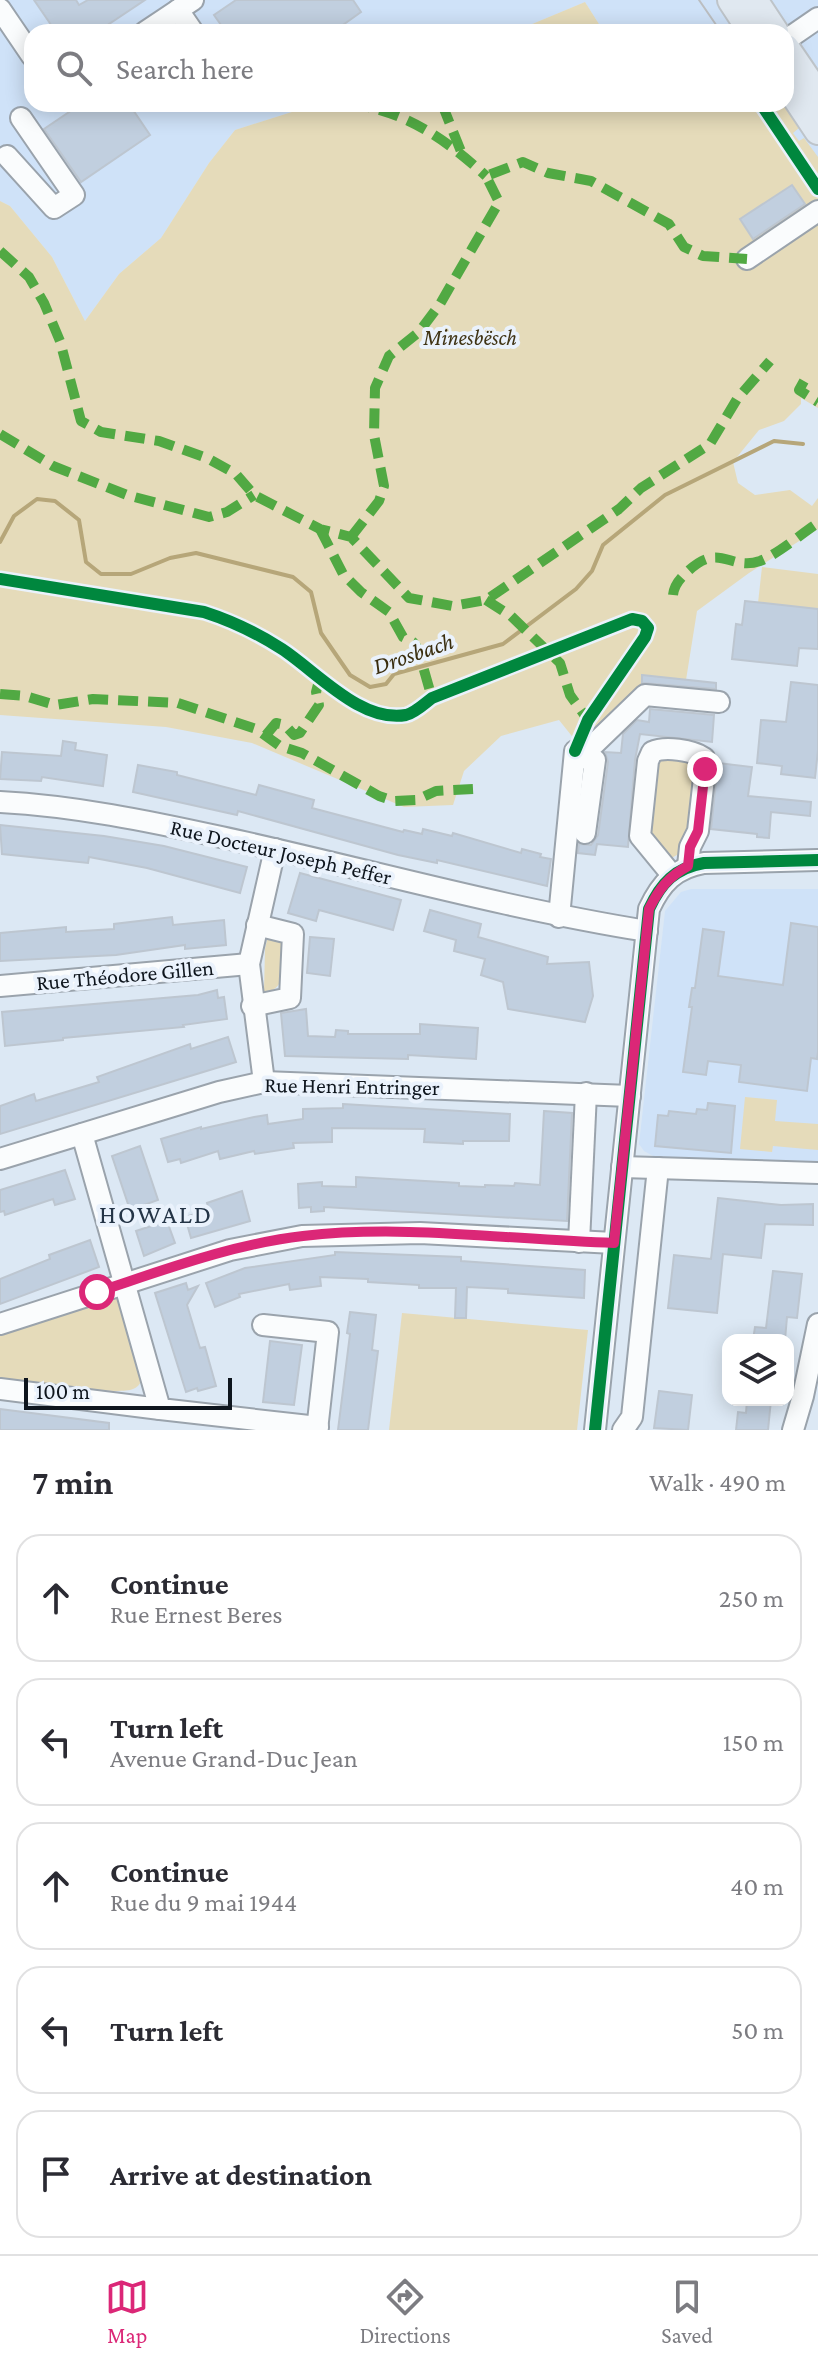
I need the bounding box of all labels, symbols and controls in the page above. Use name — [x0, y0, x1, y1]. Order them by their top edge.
search box — [24, 24, 794, 112]
icon: search — [52, 46, 96, 90]
text: Search here — [116, 52, 254, 85]
park label: Minesbësch — [422, 325, 517, 350]
water label: Drosbach — [369, 627, 457, 679]
route end — [687, 751, 723, 787]
street label: Rue Docteur Joseph Peffer — [168, 814, 394, 890]
street label: Rue Théodore Gillen — [35, 955, 215, 995]
street label: Rue Henri Entringer — [264, 1072, 440, 1100]
district label: HOWALD — [99, 1200, 213, 1229]
route start — [79, 1274, 115, 1310]
map controls — [722, 1334, 794, 1406]
button: layers — [722, 1334, 794, 1406]
scale bar — [24, 1374, 232, 1410]
text: 100 m — [36, 1379, 90, 1404]
text: 7 min — [32, 1464, 113, 1501]
text: Walk · 490 m — [649, 1468, 786, 1497]
text: Continue — [110, 1567, 229, 1600]
icon: ahead — [34, 1576, 78, 1620]
text: 250 m — [719, 1584, 784, 1613]
text: Rue Ernest Beres — [110, 1600, 283, 1629]
text: Turn left — [110, 1711, 223, 1744]
icon: left — [34, 1720, 78, 1764]
text: 150 m — [723, 1728, 784, 1757]
text: Avenue Grand-Duc Jean — [110, 1744, 358, 1773]
text: Continue — [110, 1855, 229, 1888]
icon: ahead — [34, 1864, 78, 1908]
text: 40 m — [730, 1872, 784, 1901]
text: Rue du 9 mai 1944 — [110, 1888, 297, 1917]
icon: left — [34, 2008, 78, 2052]
text: Turn left — [110, 2014, 223, 2047]
text: 50 m — [731, 2016, 784, 2045]
icon: arrive — [34, 2152, 78, 2196]
text: Arrive at destination — [110, 2158, 372, 2191]
tab: Map — [105, 2275, 149, 2348]
tab: Directions — [360, 2275, 451, 2348]
tab: Saved — [661, 2275, 713, 2348]

